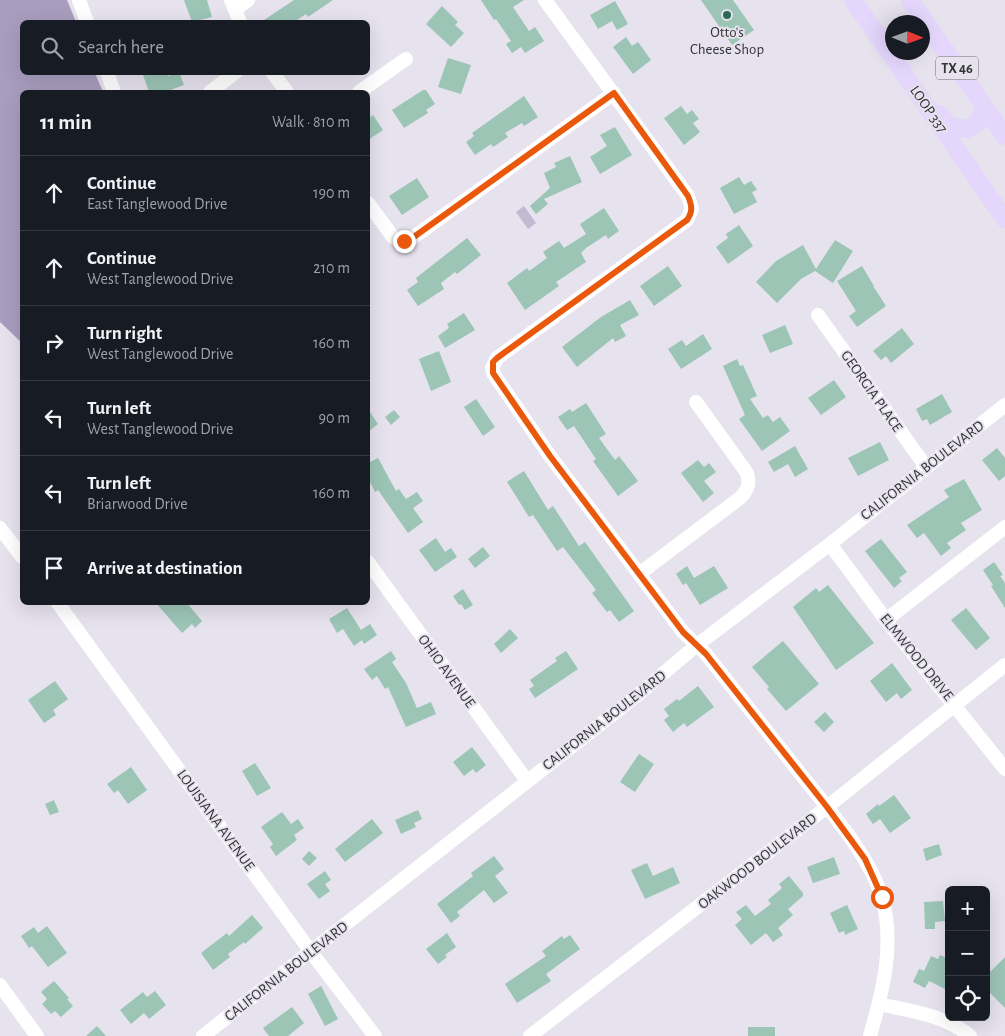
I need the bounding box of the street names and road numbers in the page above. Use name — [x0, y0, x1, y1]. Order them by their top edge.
road number: TX 46 — [936, 56, 978, 80]
street label: LOOP 337 — [907, 83, 950, 136]
street label: GEORGIA PLACE — [838, 348, 905, 435]
street label: CALIFORNIA BOULEVARD — [858, 418, 987, 523]
street label: ELMWOOD DRIVE — [877, 611, 956, 704]
street label: OHIO AVENUE — [415, 632, 478, 711]
street label: CALIFORNIA BOULEVARD — [540, 668, 669, 773]
street label: LOUISIANA AVENUE — [174, 767, 257, 874]
street label: OAKWOOD BOULEVARD — [695, 810, 820, 912]
street label: CALIFORNIA BOULEVARD — [222, 919, 351, 1024]

